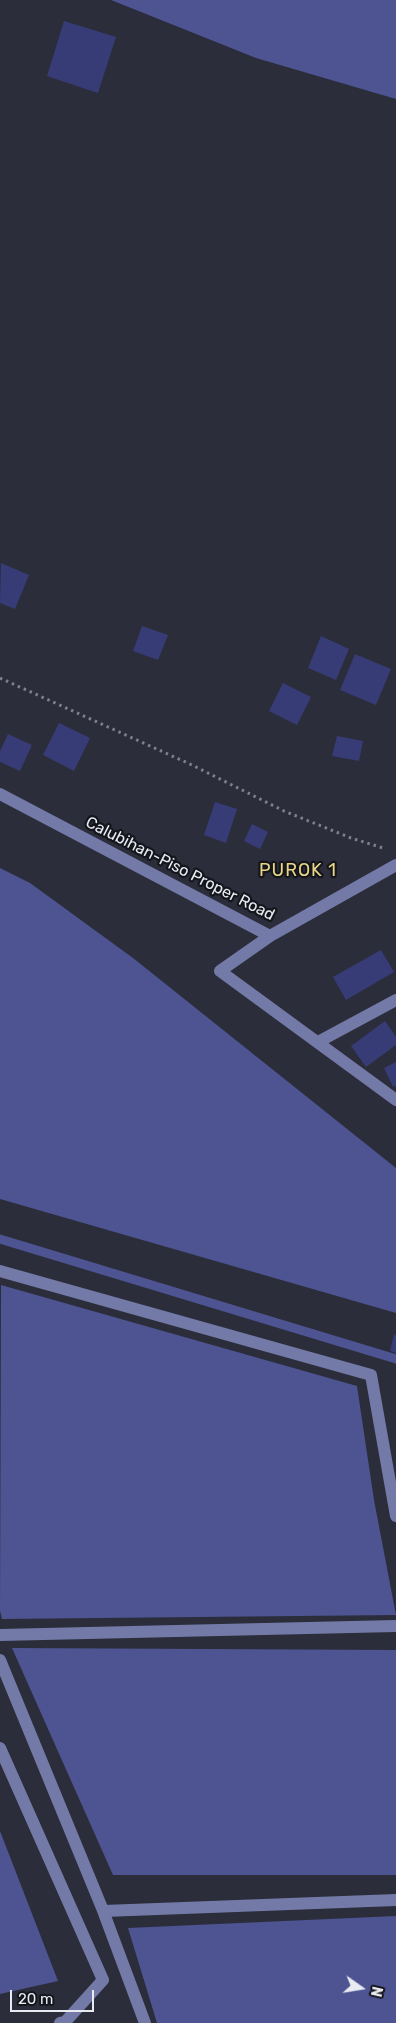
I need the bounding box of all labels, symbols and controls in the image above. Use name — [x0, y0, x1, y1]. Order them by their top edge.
street label: Calubihan-Piso Proper Road — [82, 813, 278, 925]
district label: PUROK 1 — [258, 860, 338, 882]
north arrow — [336, 1963, 386, 2013]
scale bar — [12, 1980, 96, 2012]
text: N — [367, 1985, 386, 1998]
text: 20 m — [18, 1990, 53, 2008]

